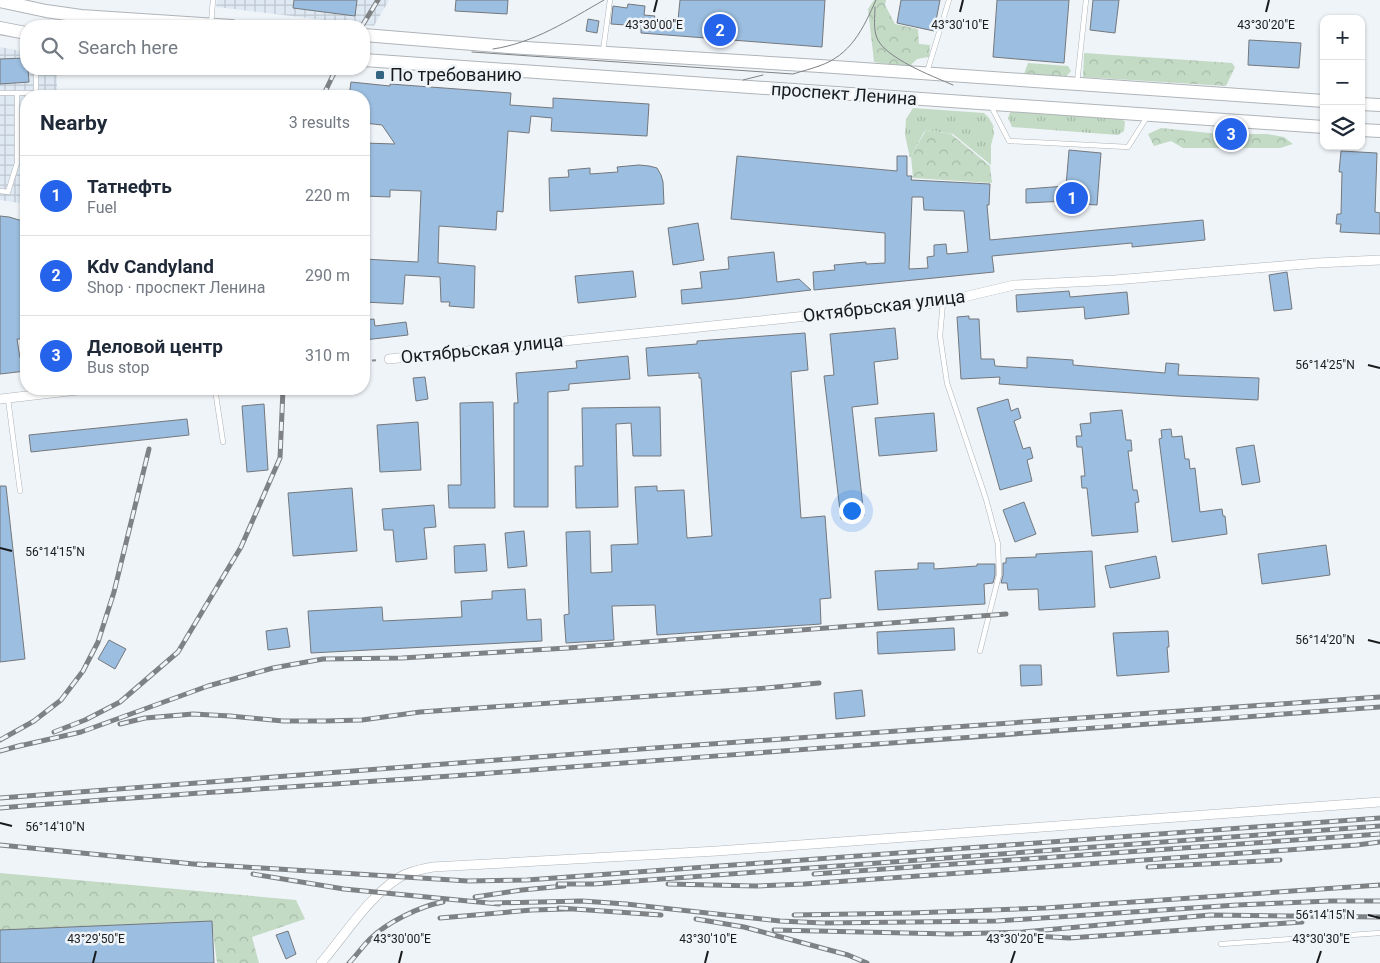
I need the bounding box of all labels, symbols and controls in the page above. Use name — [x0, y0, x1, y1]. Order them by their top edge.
pin: 2 — [704, 11, 736, 49]
map controls — [1320, 15, 1365, 150]
button: + — [1320, 15, 1365, 60]
text: 43°30'00"E — [625, 18, 683, 32]
text: 43°30'10"E — [931, 18, 989, 32]
text: 43°30'20"E — [1237, 18, 1295, 32]
search box — [20, 20, 370, 75]
icon: search — [38, 34, 66, 62]
text: Search here — [78, 36, 178, 59]
button: − — [1320, 60, 1365, 105]
place label: По требованию — [390, 64, 522, 85]
marker: По требованию — [374, 69, 386, 81]
street label: проспект Ленина — [770, 78, 918, 109]
button: layers — [1320, 105, 1365, 150]
text: Nearby — [40, 111, 107, 135]
text: 3 results — [289, 113, 350, 132]
pin: 3 — [1215, 115, 1247, 153]
text: Татнефть — [87, 175, 172, 198]
pin: 1 — [1056, 179, 1088, 217]
text: 1 — [51, 186, 61, 205]
text: 220 m — [305, 186, 350, 205]
text: Fuel — [87, 198, 117, 217]
text: Kdv Candyland — [87, 255, 214, 278]
text: 2 — [51, 266, 61, 285]
text: 290 m — [305, 266, 350, 285]
text: Shop · проспект Ленина — [87, 278, 266, 297]
street label: Октябрьская улица — [802, 285, 966, 326]
street label: Октябрьская улица — [400, 330, 564, 367]
text: Деловой центр — [87, 335, 223, 358]
text: 3 — [51, 346, 61, 365]
text: 310 m — [305, 346, 350, 365]
text: Bus stop — [87, 358, 149, 377]
text: 56°14'25"N — [1295, 358, 1355, 372]
your location — [839, 498, 865, 524]
text: 56°14'15"N — [25, 545, 85, 559]
text: 56°14'20"N — [1295, 633, 1355, 647]
text: 56°14'10"N — [25, 820, 85, 834]
text: 56°14'15"N — [1295, 908, 1355, 922]
text: 43°29'50"E — [67, 932, 125, 946]
text: 43°30'00"E — [373, 932, 431, 946]
text: 43°30'10"E — [679, 932, 737, 946]
text: 43°30'20"E — [986, 932, 1044, 946]
text: 43°30'30"E — [1292, 932, 1350, 946]

